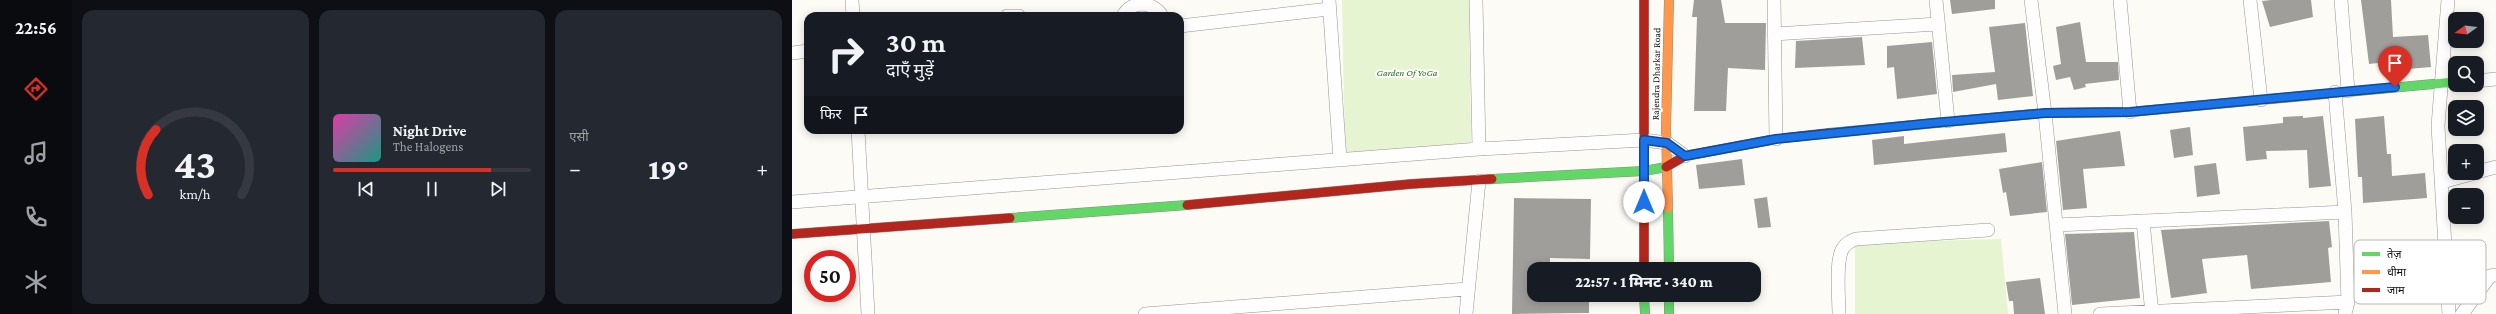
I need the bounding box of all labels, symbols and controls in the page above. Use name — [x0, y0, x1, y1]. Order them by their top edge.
north arrow — [2448, 12, 2484, 48]
map controls — [2448, 12, 2484, 224]
text: 22:56 — [15, 18, 57, 38]
text: 30 m — [886, 27, 946, 58]
street label: Rajendra Dharkar Road — [1650, 27, 1663, 120]
icon: right — [820, 28, 872, 80]
pin — [2378, 46, 2412, 87]
icon: arrive — [2384, 52, 2406, 74]
button: search — [2448, 56, 2484, 92]
text: दाएँ मुड़ें — [886, 60, 934, 80]
park label: Garden Of YoGa — [1377, 67, 1438, 78]
icon: directions — [22, 75, 50, 103]
button: layers — [2448, 100, 2484, 136]
icon: arrive — [850, 104, 872, 126]
text: फिर — [820, 106, 842, 122]
text: Night Drive — [393, 123, 466, 139]
text: एसी — [569, 129, 589, 144]
icon: music — [22, 139, 50, 167]
text: The Halogens — [393, 139, 463, 154]
text: 43 — [174, 141, 216, 187]
button: + — [2448, 144, 2484, 180]
text: 19° — [648, 152, 689, 185]
text: − — [569, 156, 581, 181]
text: + — [756, 156, 768, 181]
icon: previous — [355, 178, 377, 200]
icon: pause — [421, 178, 443, 200]
icon: next — [487, 178, 509, 200]
position arrow — [1623, 181, 1665, 223]
text: km/h — [180, 186, 211, 202]
button: − — [2448, 188, 2484, 224]
icon: phone — [22, 203, 50, 231]
legend — [2354, 240, 2486, 304]
text: तेज़ — [2387, 248, 2402, 260]
speed limit sign: 50 — [804, 250, 856, 302]
text: धीमा — [2387, 266, 2406, 278]
icon: climate — [22, 268, 50, 296]
text: 22:57 · 1 मिनट · 340 m — [1575, 274, 1713, 290]
text: जाम — [2387, 284, 2405, 296]

